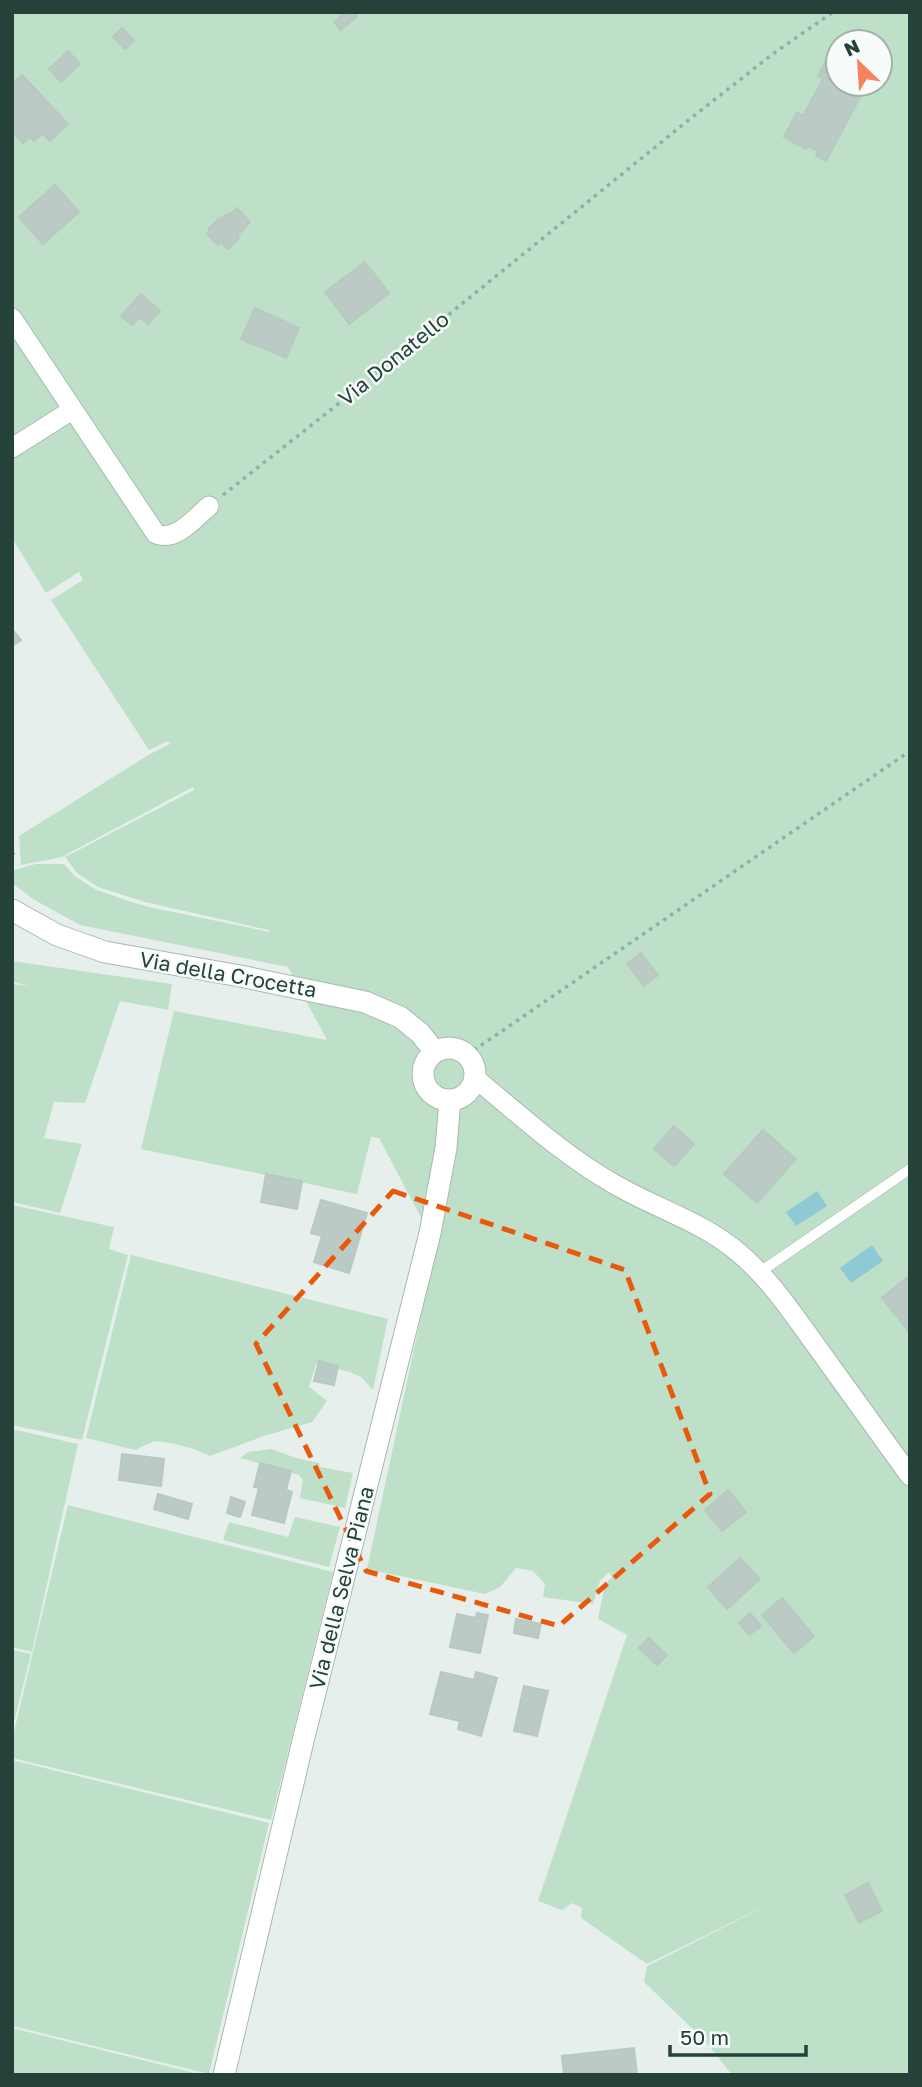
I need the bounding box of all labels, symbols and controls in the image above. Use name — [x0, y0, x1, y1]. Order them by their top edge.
north arrow — [824, 28, 894, 98]
text: N — [840, 34, 863, 61]
street label: Via Donatello — [333, 306, 454, 411]
street label: Via della Crocetta — [138, 946, 319, 1002]
street label: Via della Selva Piana — [303, 1483, 379, 1692]
scale bar — [670, 2014, 806, 2058]
text: 50 m — [680, 2024, 729, 2050]

